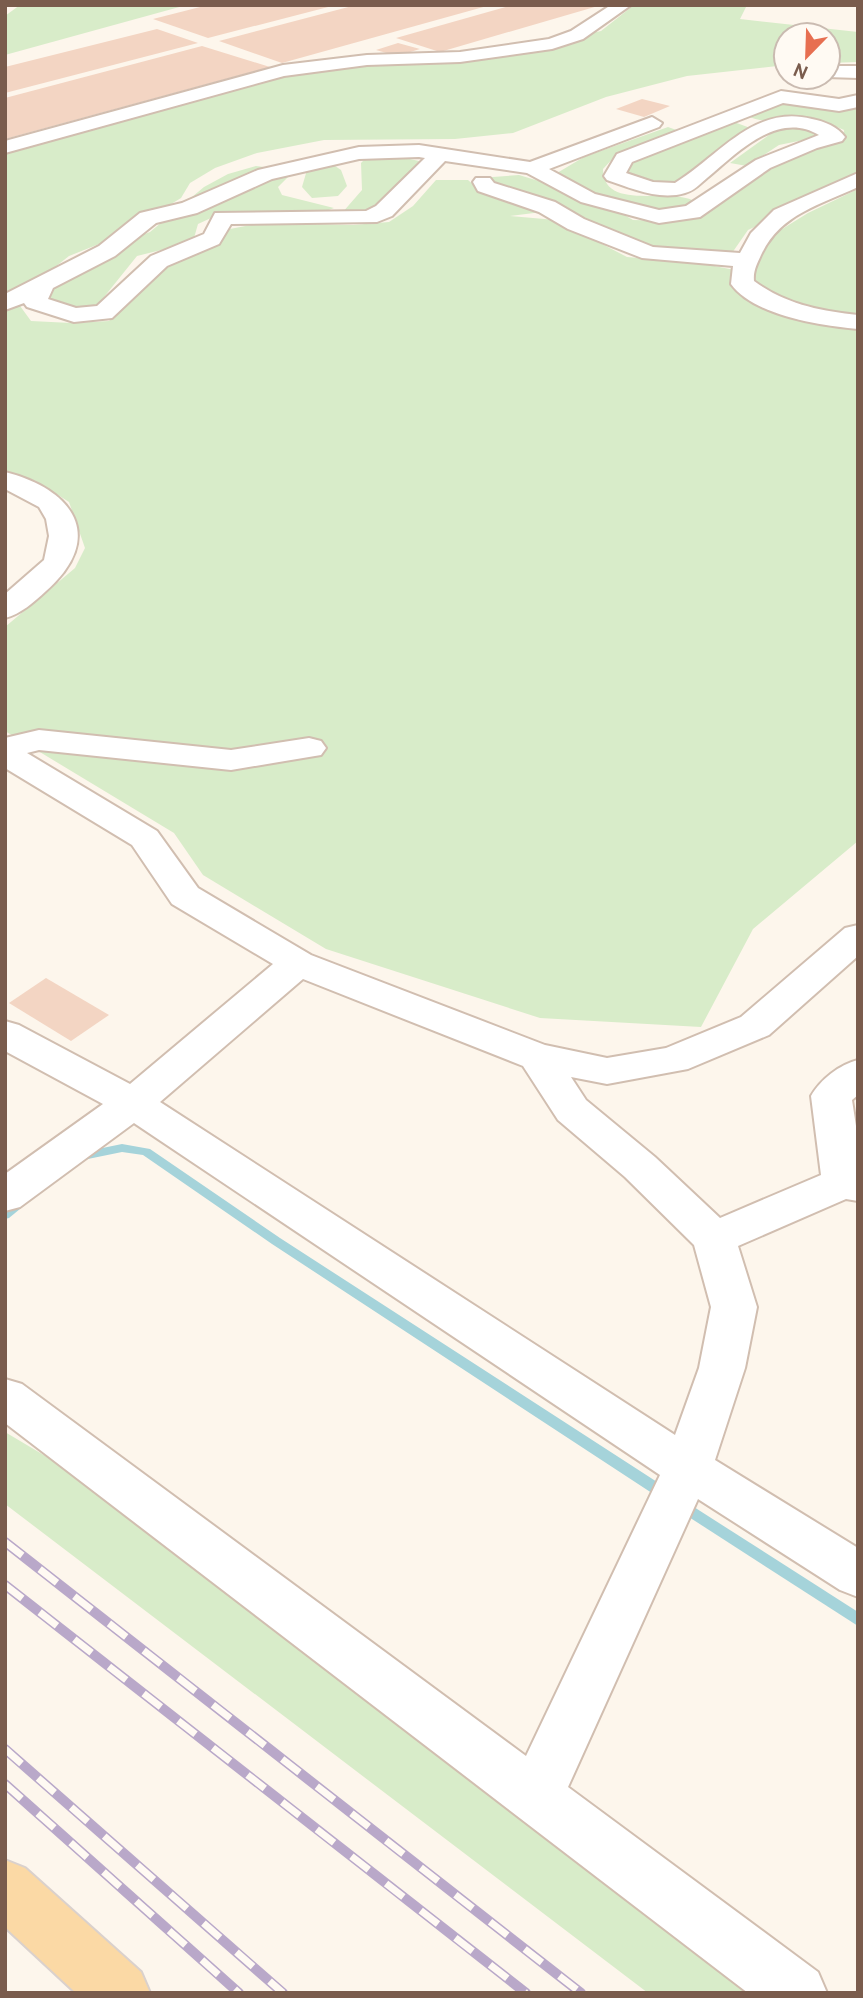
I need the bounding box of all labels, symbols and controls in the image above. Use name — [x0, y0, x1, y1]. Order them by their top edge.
north arrow — [772, 21, 842, 91]
text: N — [790, 56, 812, 84]

